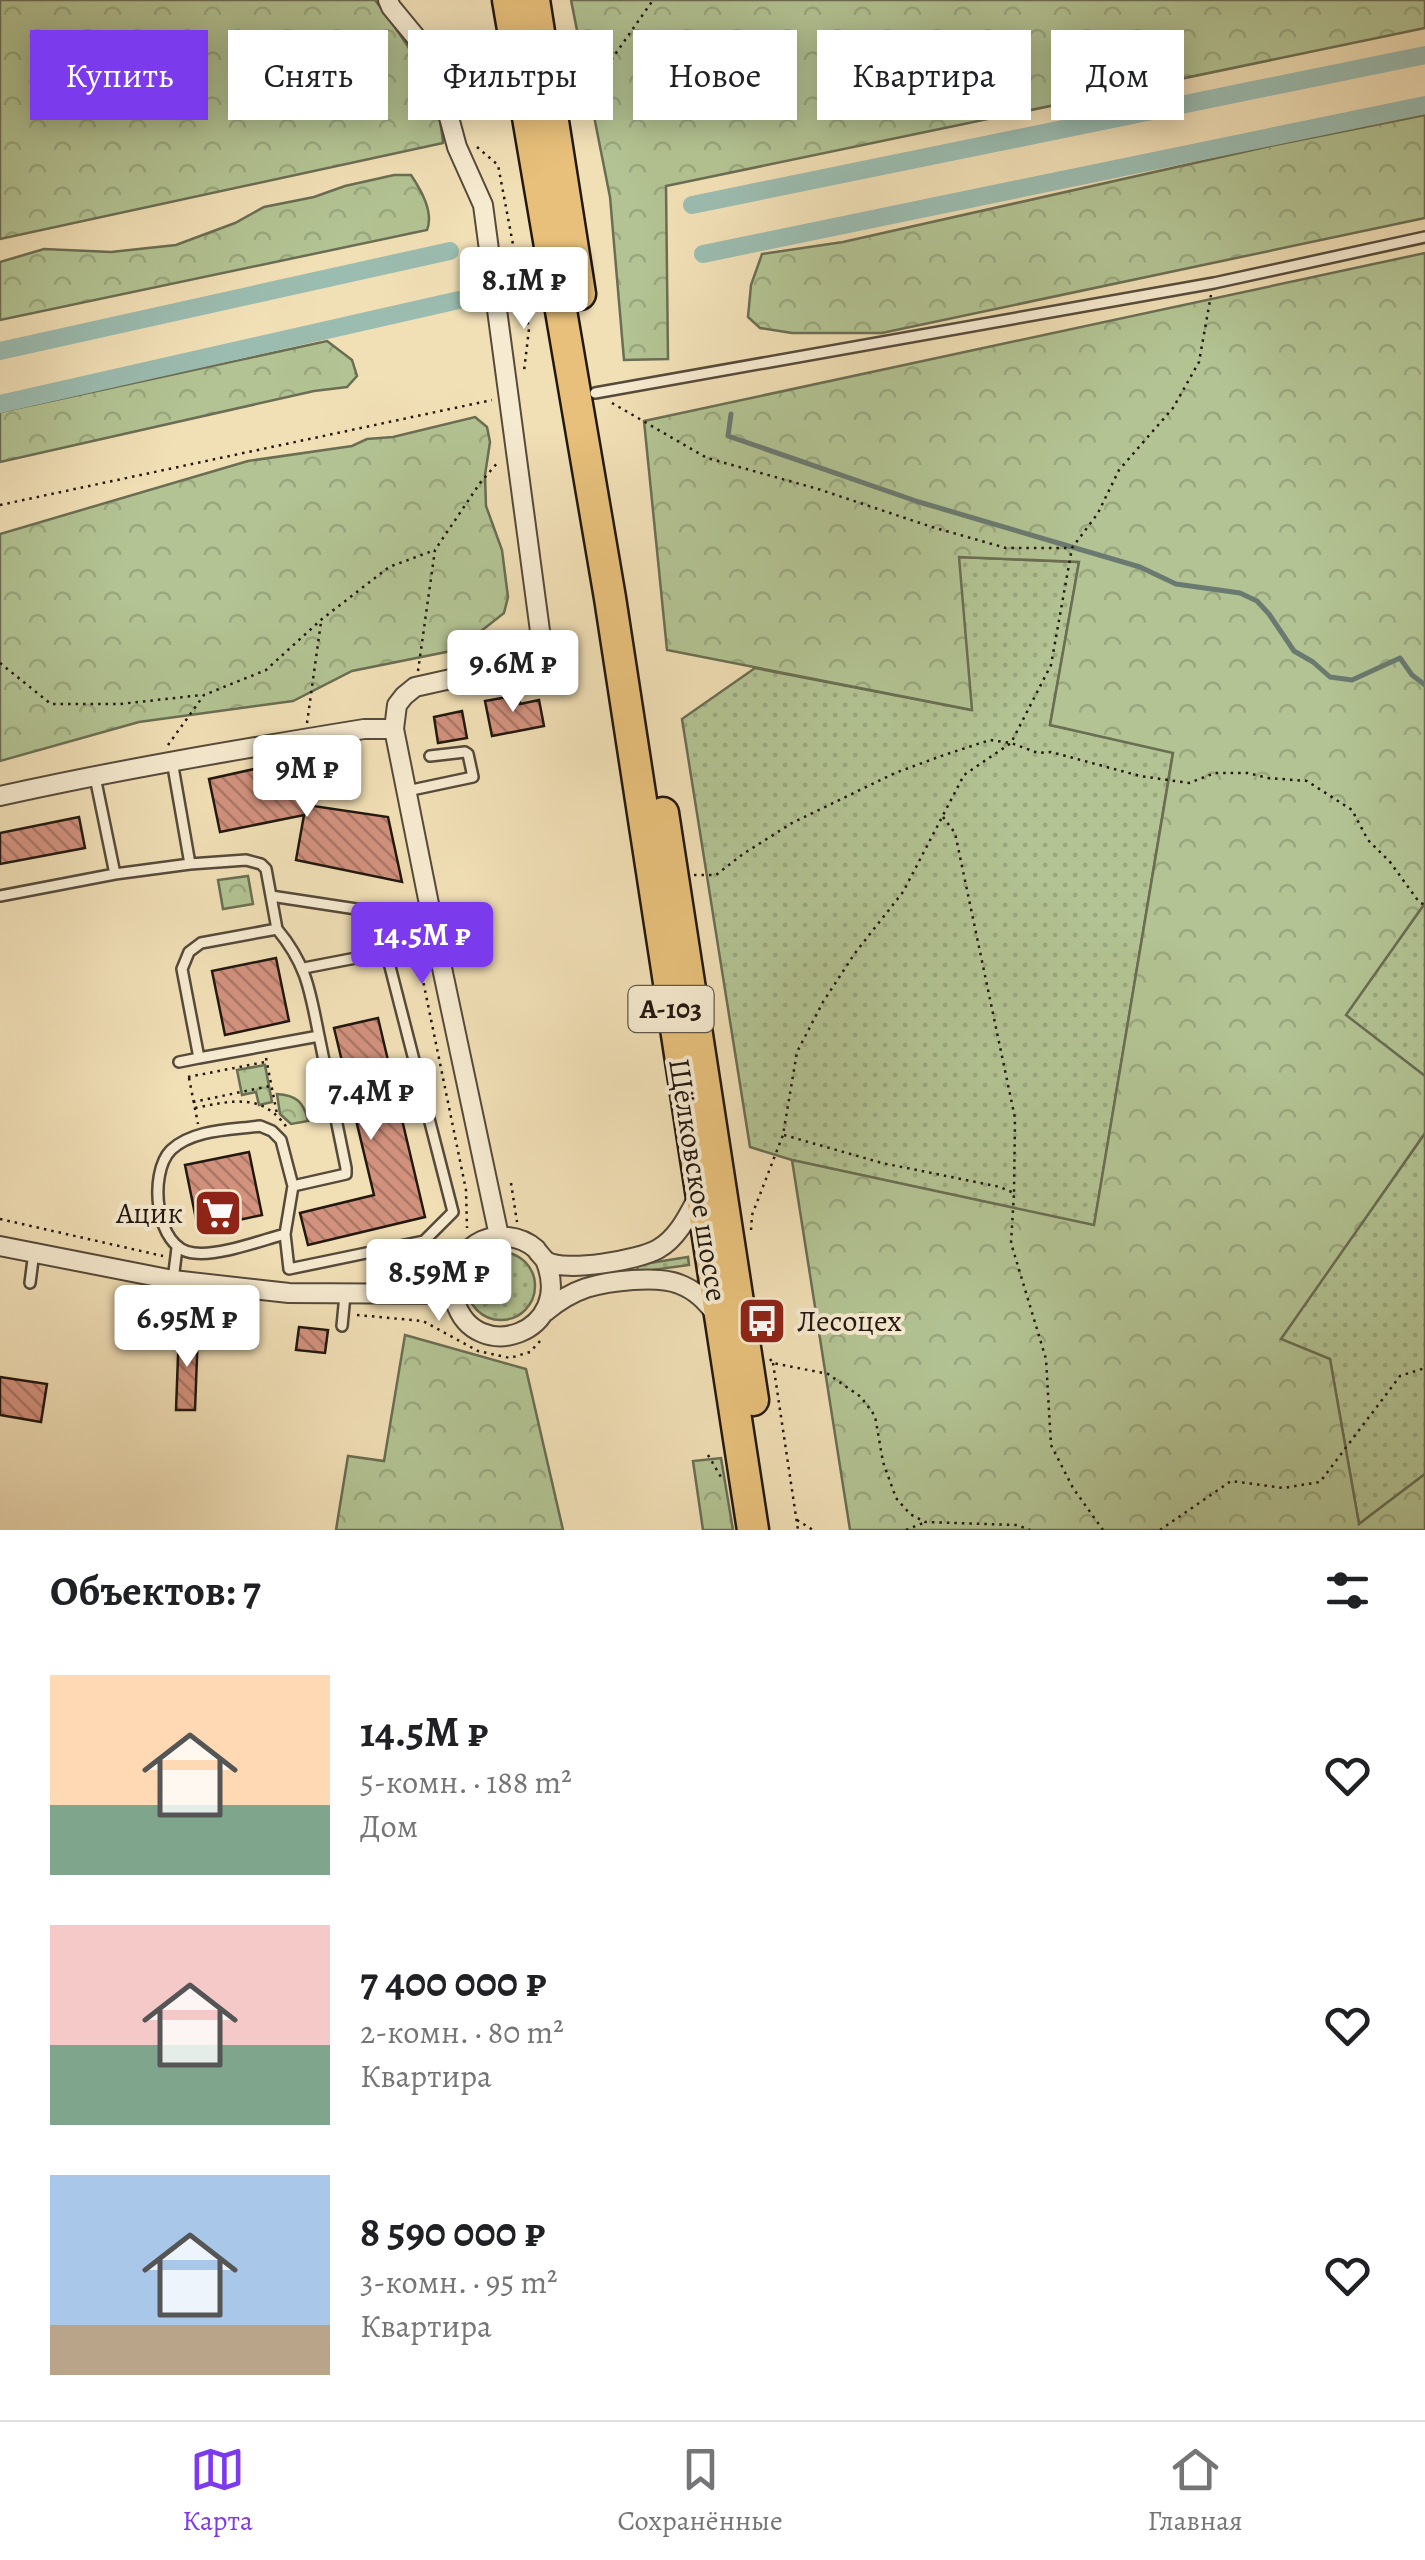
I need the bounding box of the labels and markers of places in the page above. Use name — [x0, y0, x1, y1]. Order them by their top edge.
pin: 8.1M ₽ — [443, 247, 605, 332]
pin: 9.6M ₽ — [432, 630, 594, 715]
pin: 9M ₽ — [248, 735, 366, 820]
pin: 14.5M ₽ — [330, 902, 514, 987]
pin: 7.4M ₽ — [290, 1058, 452, 1143]
supermarket icon: Ацик — [192, 1187, 244, 1239]
place label: Ацик — [115, 1193, 183, 1233]
pin: 8.59M ₽ — [347, 1239, 531, 1324]
pin: 6.95M ₽ — [95, 1285, 279, 1370]
bus stop icon: Лесоцех — [736, 1295, 788, 1347]
place label: Лесоцех — [797, 1301, 902, 1341]

